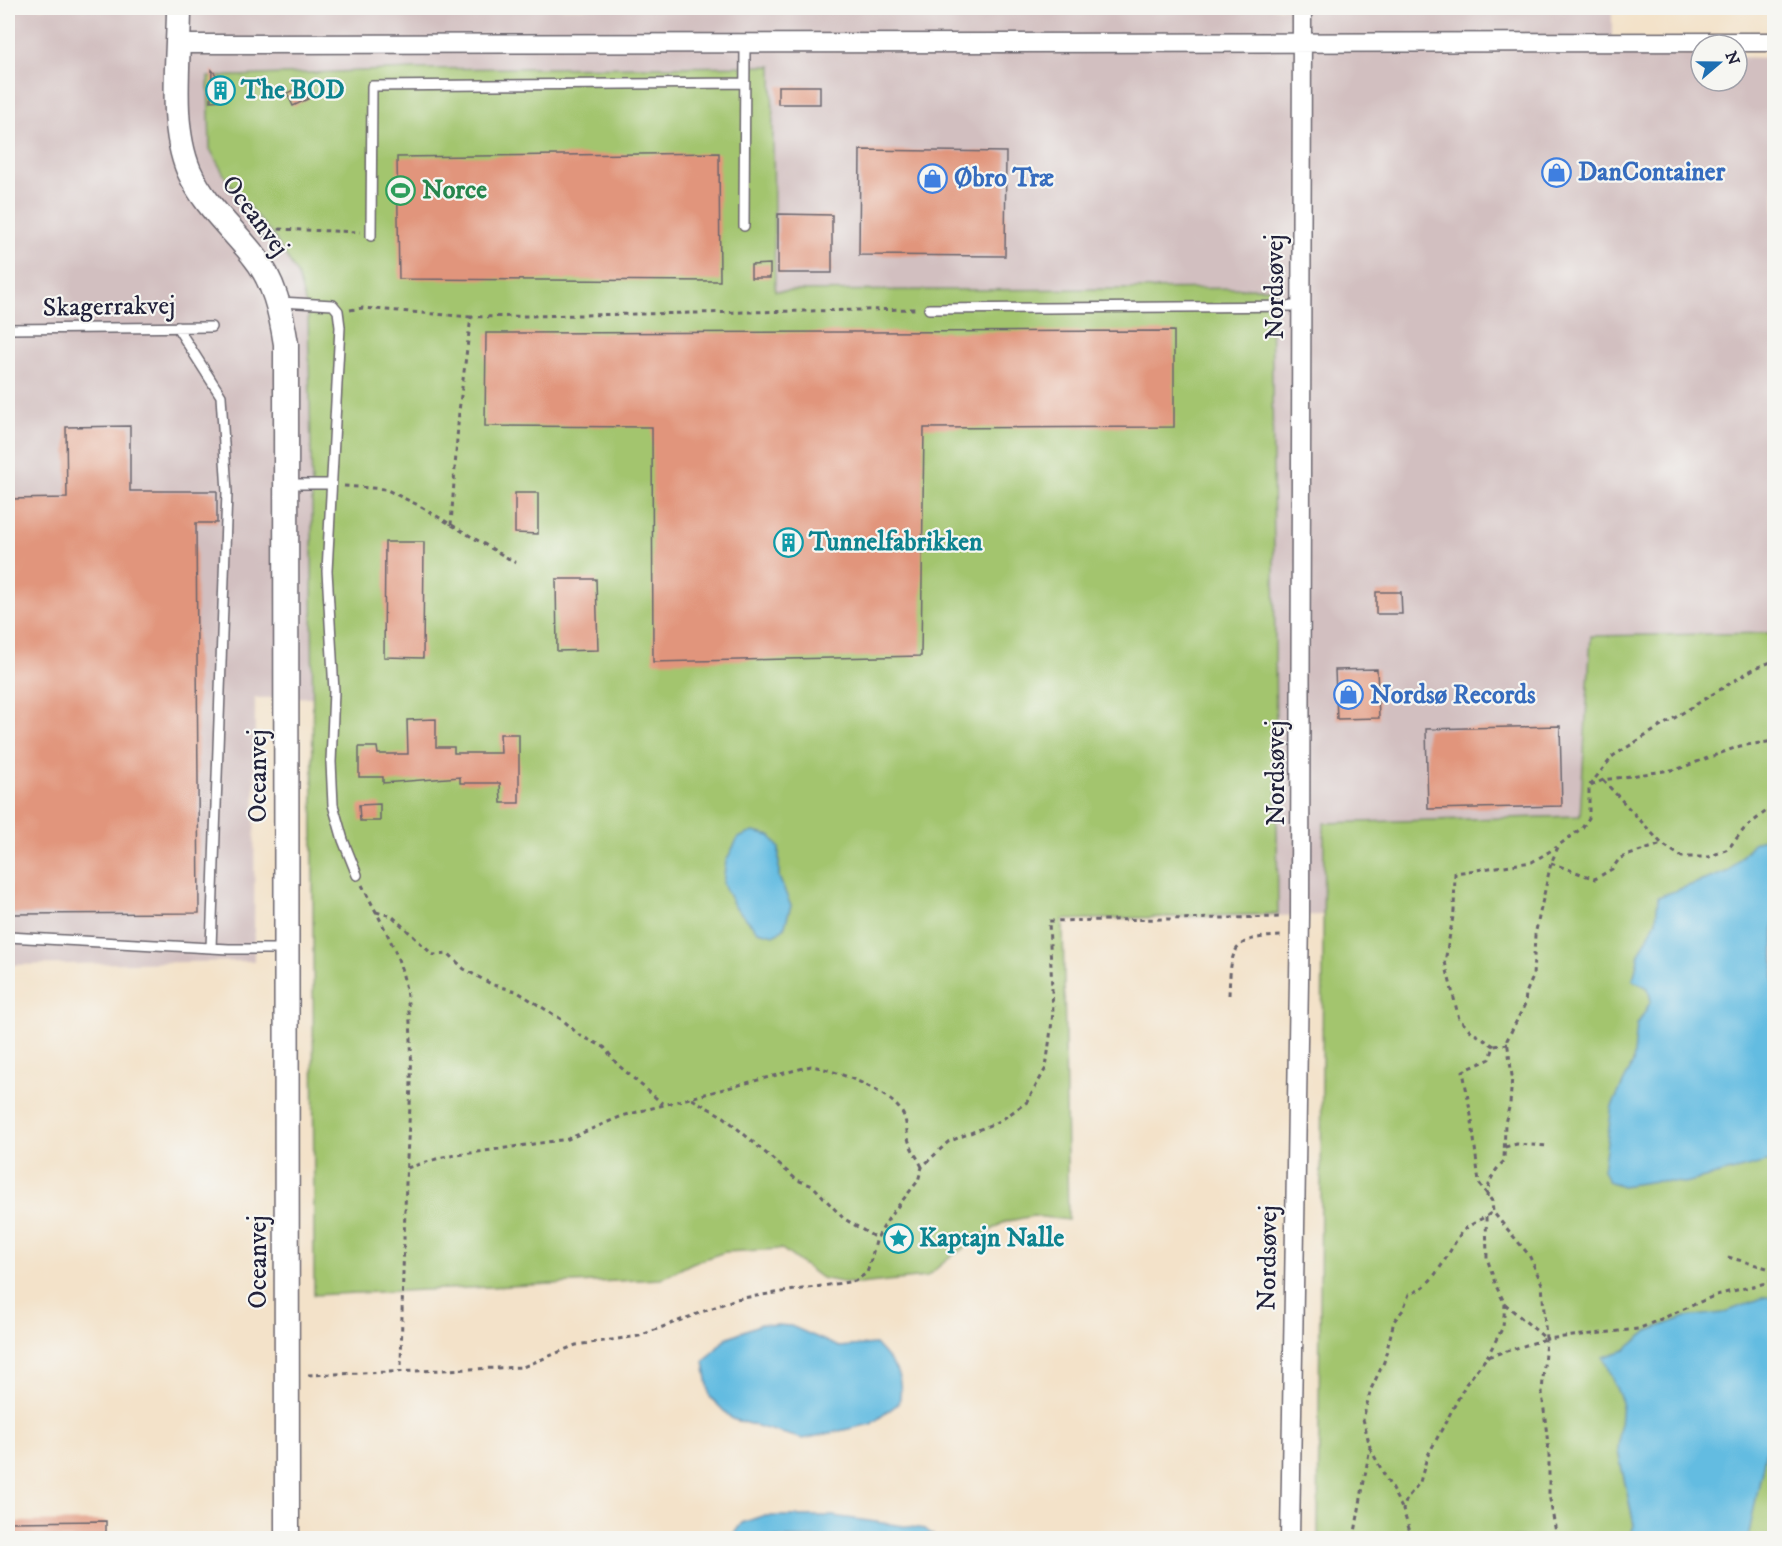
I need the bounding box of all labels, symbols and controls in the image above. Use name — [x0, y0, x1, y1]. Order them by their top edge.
north arrow — [1689, 33, 1749, 93]
text: N — [1721, 49, 1744, 68]
building icon: The BOD — [204, 74, 236, 106]
place label: The BOD — [240, 74, 345, 107]
shop icon: DanContainer — [1541, 156, 1573, 188]
place label: DanContainer — [1578, 156, 1726, 189]
shop icon: Øbro Træ — [917, 162, 949, 194]
place label: Øbro Træ — [954, 162, 1054, 195]
street label: Oceanvej — [214, 169, 296, 263]
sports icon: Norce — [385, 174, 417, 206]
place label: Norce — [422, 174, 487, 207]
street label: Nordsøvej — [1259, 234, 1292, 340]
street label: Skagerrakvej — [42, 289, 176, 325]
building icon: Tunnelfabrikken — [772, 526, 804, 558]
place label: Tunnelfabrikken — [808, 526, 983, 559]
shop icon: Nordsø Records — [1333, 679, 1365, 711]
place label: Nordsø Records — [1370, 679, 1536, 712]
street label: Nordsøvej — [1260, 720, 1293, 826]
street label: Oceanvej — [242, 729, 275, 823]
street label: Nordsøvej — [1251, 1205, 1285, 1311]
street label: Oceanvej — [242, 1215, 275, 1309]
place icon: Kaptajn Nalle — [882, 1222, 914, 1254]
place label: Kaptajn Nalle — [919, 1222, 1064, 1255]

